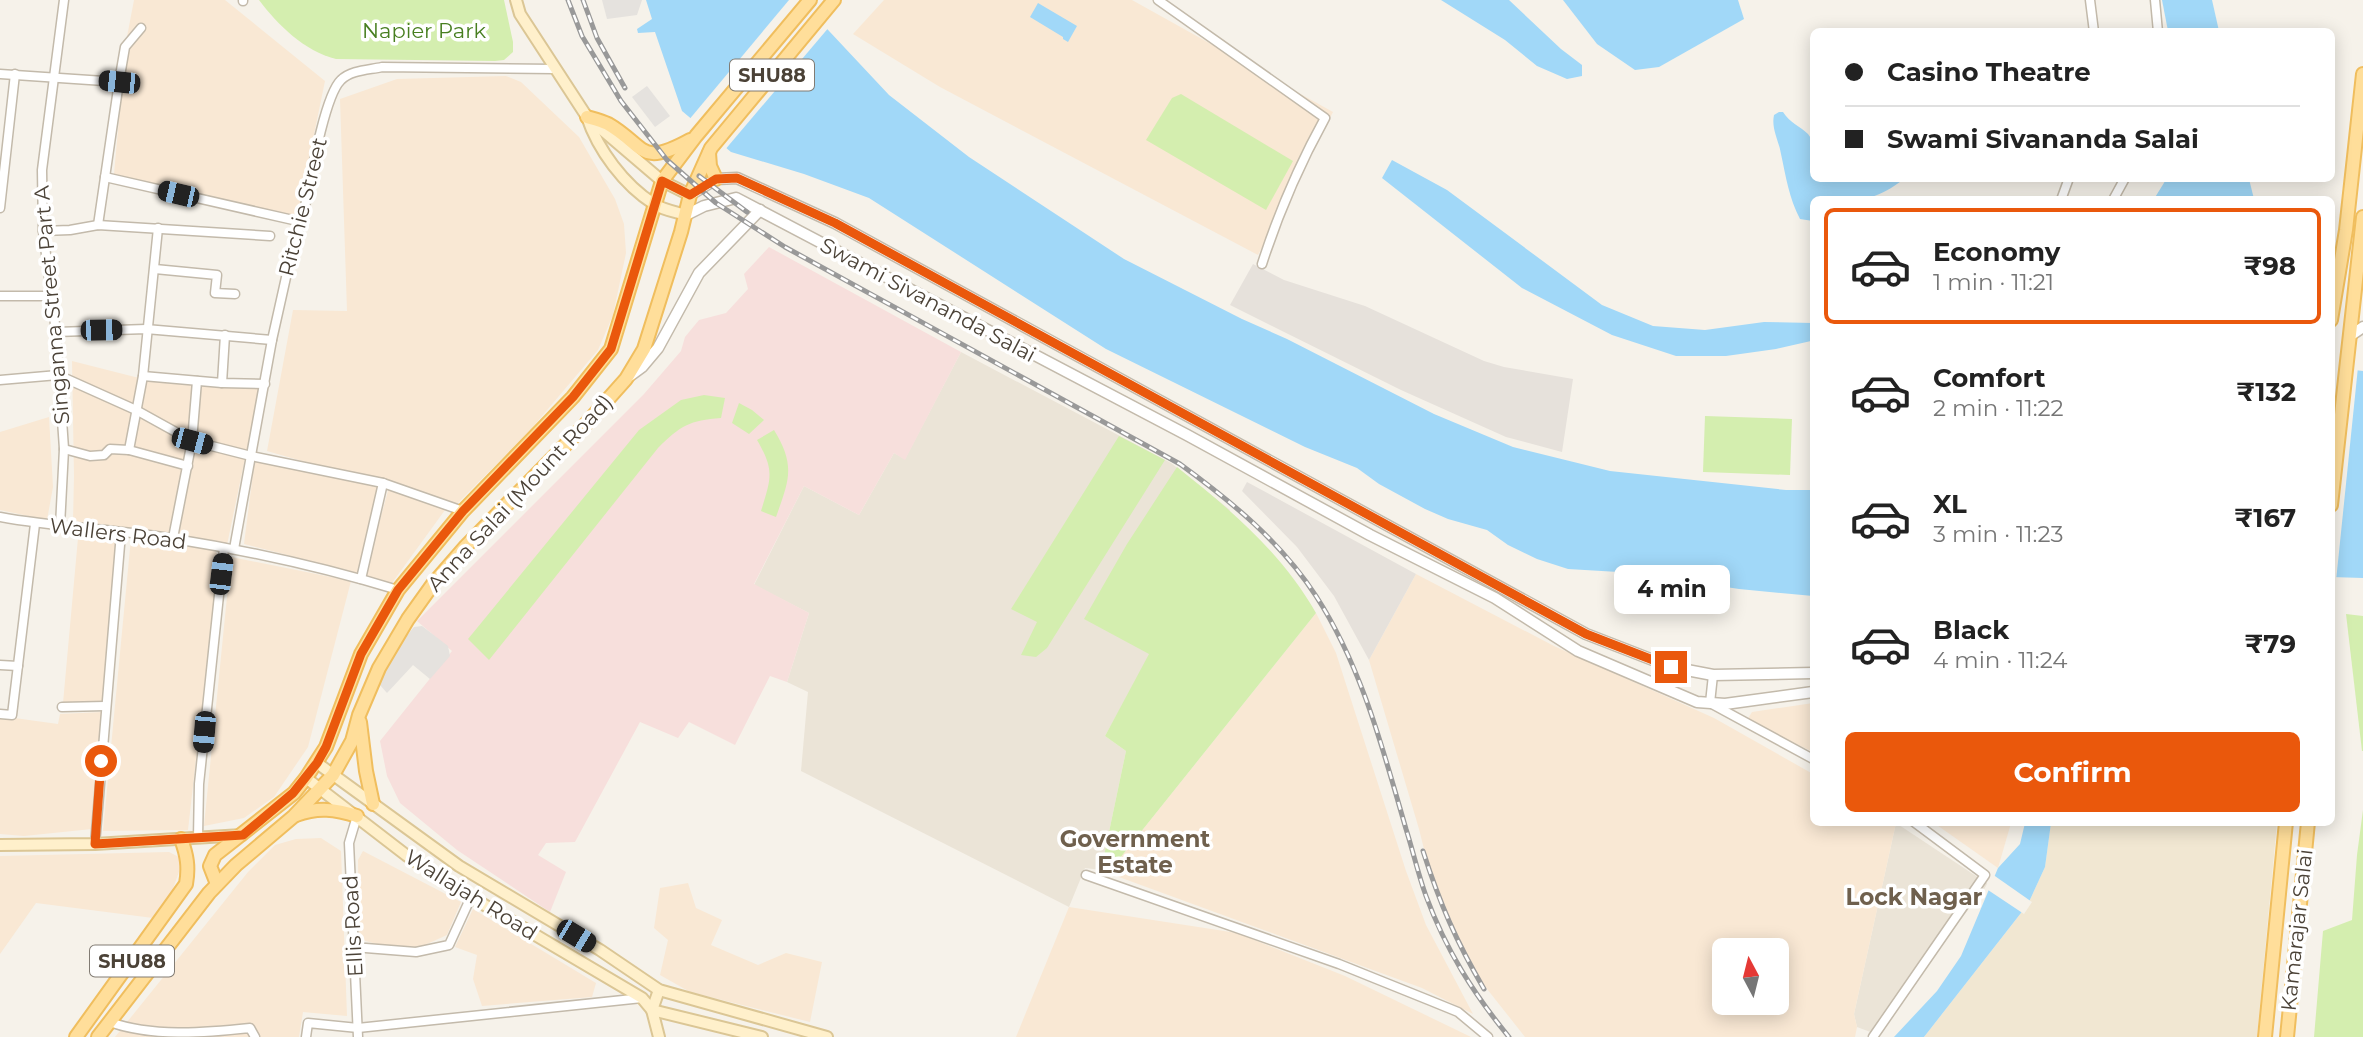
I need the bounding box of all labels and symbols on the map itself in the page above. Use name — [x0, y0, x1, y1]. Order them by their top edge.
park label: Napier Park — [362, 18, 486, 43]
road number: SHU88 — [730, 60, 814, 90]
car — [98, 69, 141, 95]
street label: Ritchie Street — [273, 135, 332, 279]
car — [156, 179, 201, 209]
street label: Singanna Street Part A — [29, 184, 74, 426]
street label: Swami Sivananda Salai — [816, 232, 1040, 367]
car — [80, 319, 123, 341]
street label: Anna Salai (Mount Road) — [422, 389, 617, 596]
car — [169, 425, 216, 457]
street label: Wallers Road — [48, 513, 188, 554]
car — [209, 552, 234, 596]
callout: 4 min — [1613, 566, 1729, 614]
route end — [1655, 651, 1687, 683]
car — [192, 710, 217, 754]
route start — [85, 745, 117, 777]
district label: Government Estate — [1060, 825, 1210, 879]
street label: Wallajah Road — [401, 844, 542, 945]
street label: Kamarajar Salai — [2276, 848, 2317, 1012]
street label: Ellis Road — [337, 875, 368, 977]
district label: Lock Nagar — [1845, 883, 1983, 911]
car — [553, 916, 600, 956]
north arrow — [1712, 938, 1788, 1015]
road number: SHU88 — [90, 945, 174, 976]

